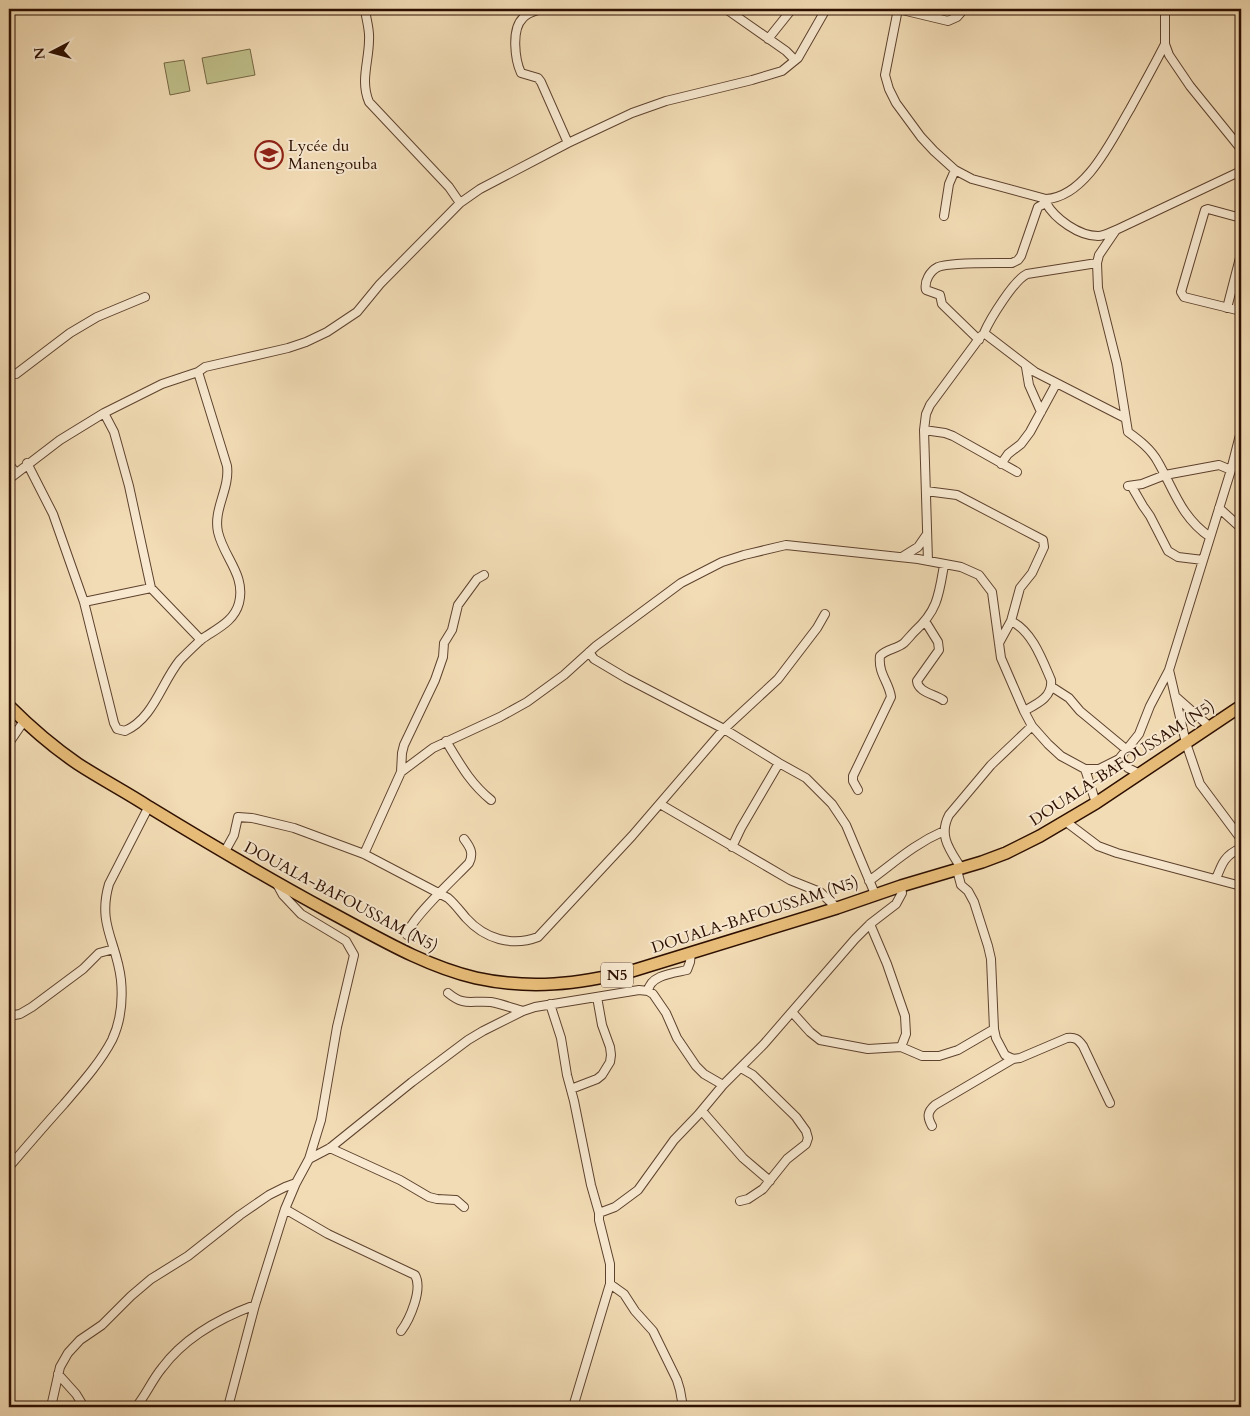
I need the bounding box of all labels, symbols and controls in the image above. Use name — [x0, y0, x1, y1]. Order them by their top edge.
north arrow — [28, 28, 78, 78]
text: N — [29, 46, 50, 60]
place label: Lycée du Manengouba — [288, 135, 377, 175]
school or university icon: Lycée du Manengouba — [254, 140, 284, 170]
street label: DOUALA-BAFOUSSAM (N5) — [1025, 695, 1219, 831]
street label: DOUALA-BAFOUSSAM (N5) — [240, 836, 442, 958]
street label: DOUALA-BAFOUSSAM (N5) — [649, 871, 861, 959]
road number: N5 — [601, 962, 633, 988]

